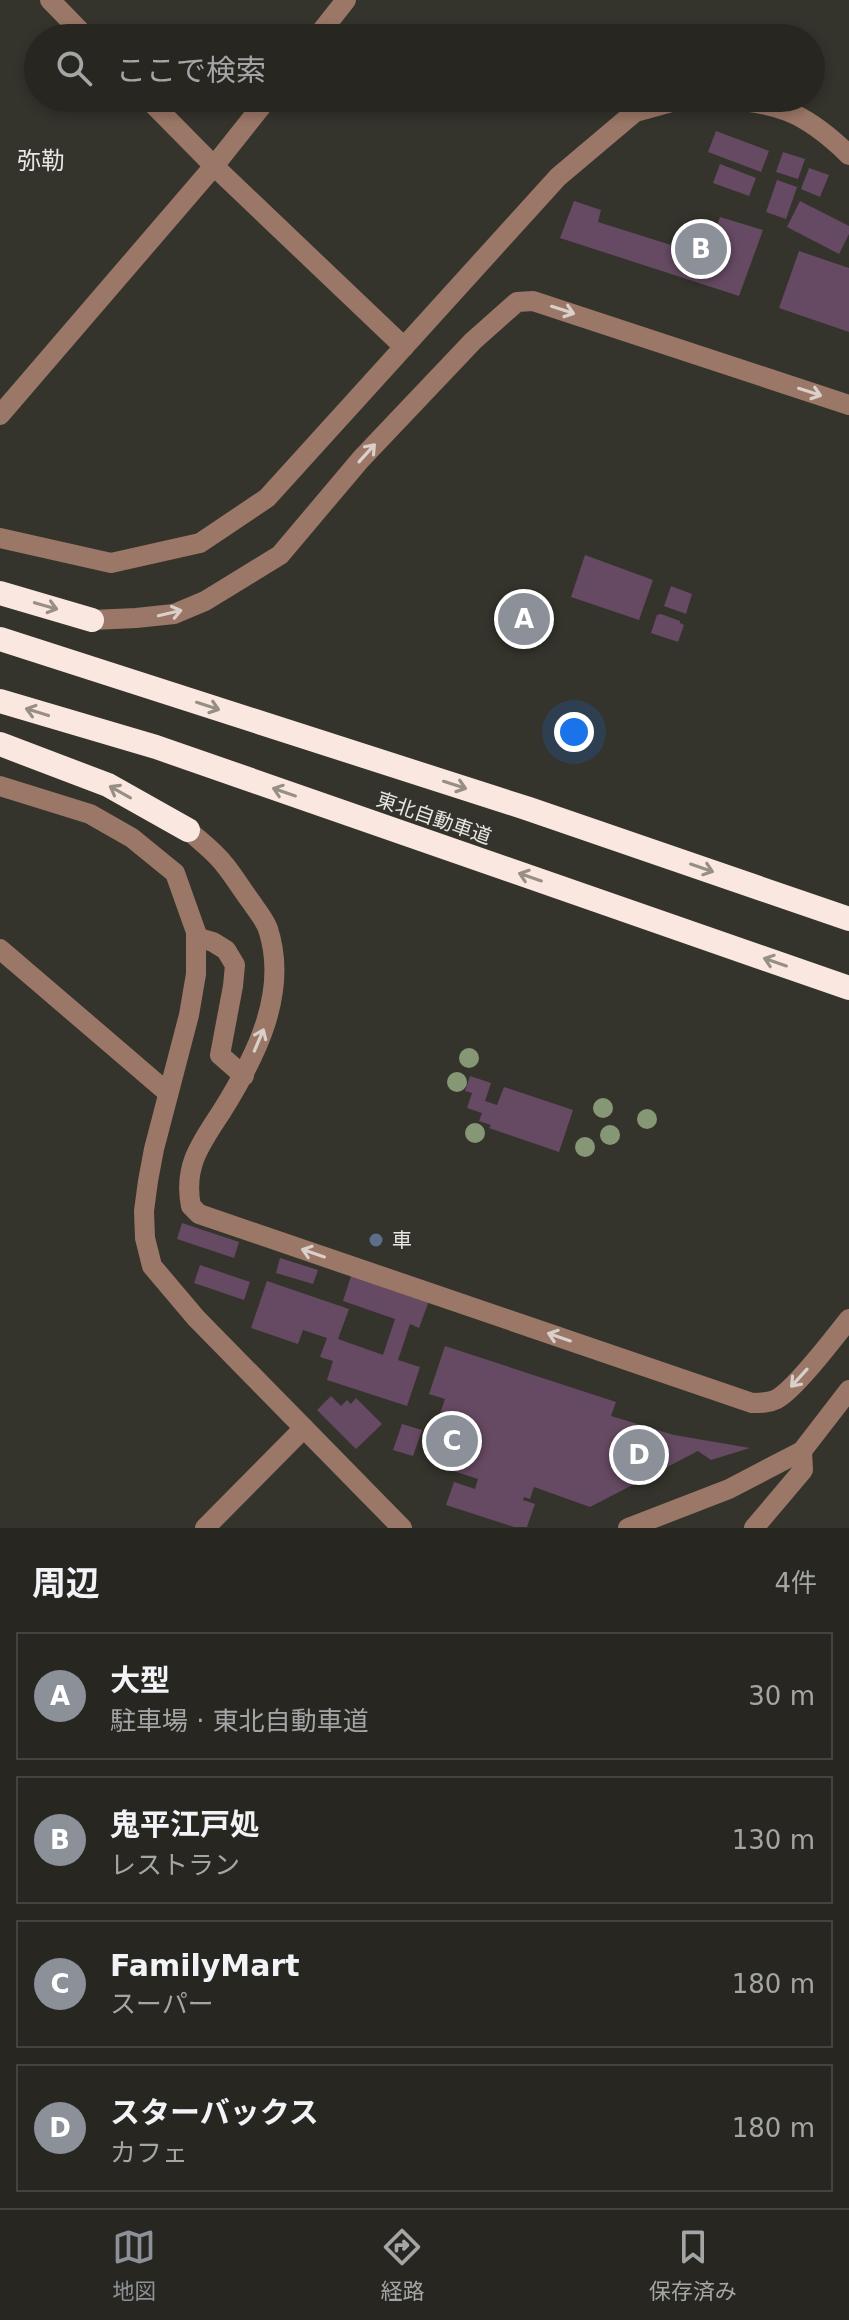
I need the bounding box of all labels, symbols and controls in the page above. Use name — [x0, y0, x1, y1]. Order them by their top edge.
search box — [24, 24, 825, 112]
icon: search — [52, 46, 96, 90]
text: ここで検索 — [116, 53, 266, 88]
district label: 弥勒 — [17, 147, 65, 175]
pin: B — [675, 219, 727, 279]
one-way arrow — [550, 304, 575, 319]
one-way arrow — [797, 385, 822, 400]
one-way arrow — [358, 443, 376, 463]
pin: A — [498, 589, 550, 649]
one-way arrow — [33, 599, 59, 614]
one-way arrow — [156, 605, 182, 620]
one-way arrow — [194, 699, 220, 714]
one-way arrow — [24, 704, 50, 719]
your location — [554, 712, 594, 752]
one-way arrow — [443, 779, 468, 794]
one-way arrow — [272, 783, 297, 798]
one-way arrow — [109, 784, 132, 800]
street label: 東北自動車道 — [373, 787, 495, 849]
one-way arrow — [689, 862, 714, 877]
one-way arrow — [518, 869, 543, 883]
one-way arrow — [763, 954, 788, 969]
one-way arrow — [253, 1028, 268, 1053]
place label: 車 — [392, 1228, 412, 1252]
marker: 車 — [367, 1231, 385, 1249]
one-way arrow — [301, 1244, 326, 1259]
one-way arrow — [546, 1329, 571, 1344]
one-way arrow — [789, 1368, 808, 1388]
pin: C — [426, 1411, 478, 1471]
pin: D — [613, 1425, 665, 1485]
text: 周辺 — [32, 1563, 100, 1603]
text: 4件 — [774, 1568, 817, 1598]
text: 大型 — [110, 1663, 170, 1698]
text: A — [50, 1681, 70, 1711]
text: 30 m — [748, 1681, 815, 1711]
text: 駐車場 · 東北自動車道 — [110, 1706, 369, 1736]
text: 鬼平江戸処 — [110, 1807, 260, 1842]
text: B — [50, 1825, 70, 1855]
text: 130 m — [732, 1825, 815, 1855]
text: レストラン — [110, 1850, 240, 1880]
text: FamilyMart — [110, 1948, 300, 1983]
text: C — [50, 1969, 70, 1999]
text: 180 m — [732, 1969, 815, 1999]
text: スーパー — [110, 1989, 214, 2019]
text: スターバックス — [110, 2095, 319, 2130]
text: D — [49, 2113, 71, 2143]
text: 180 m — [732, 2113, 815, 2143]
text: カフェ — [110, 2138, 188, 2168]
tab: 地図 — [112, 2225, 156, 2305]
tab: 経路 — [380, 2225, 425, 2305]
tab: 保存済み — [649, 2225, 737, 2305]

